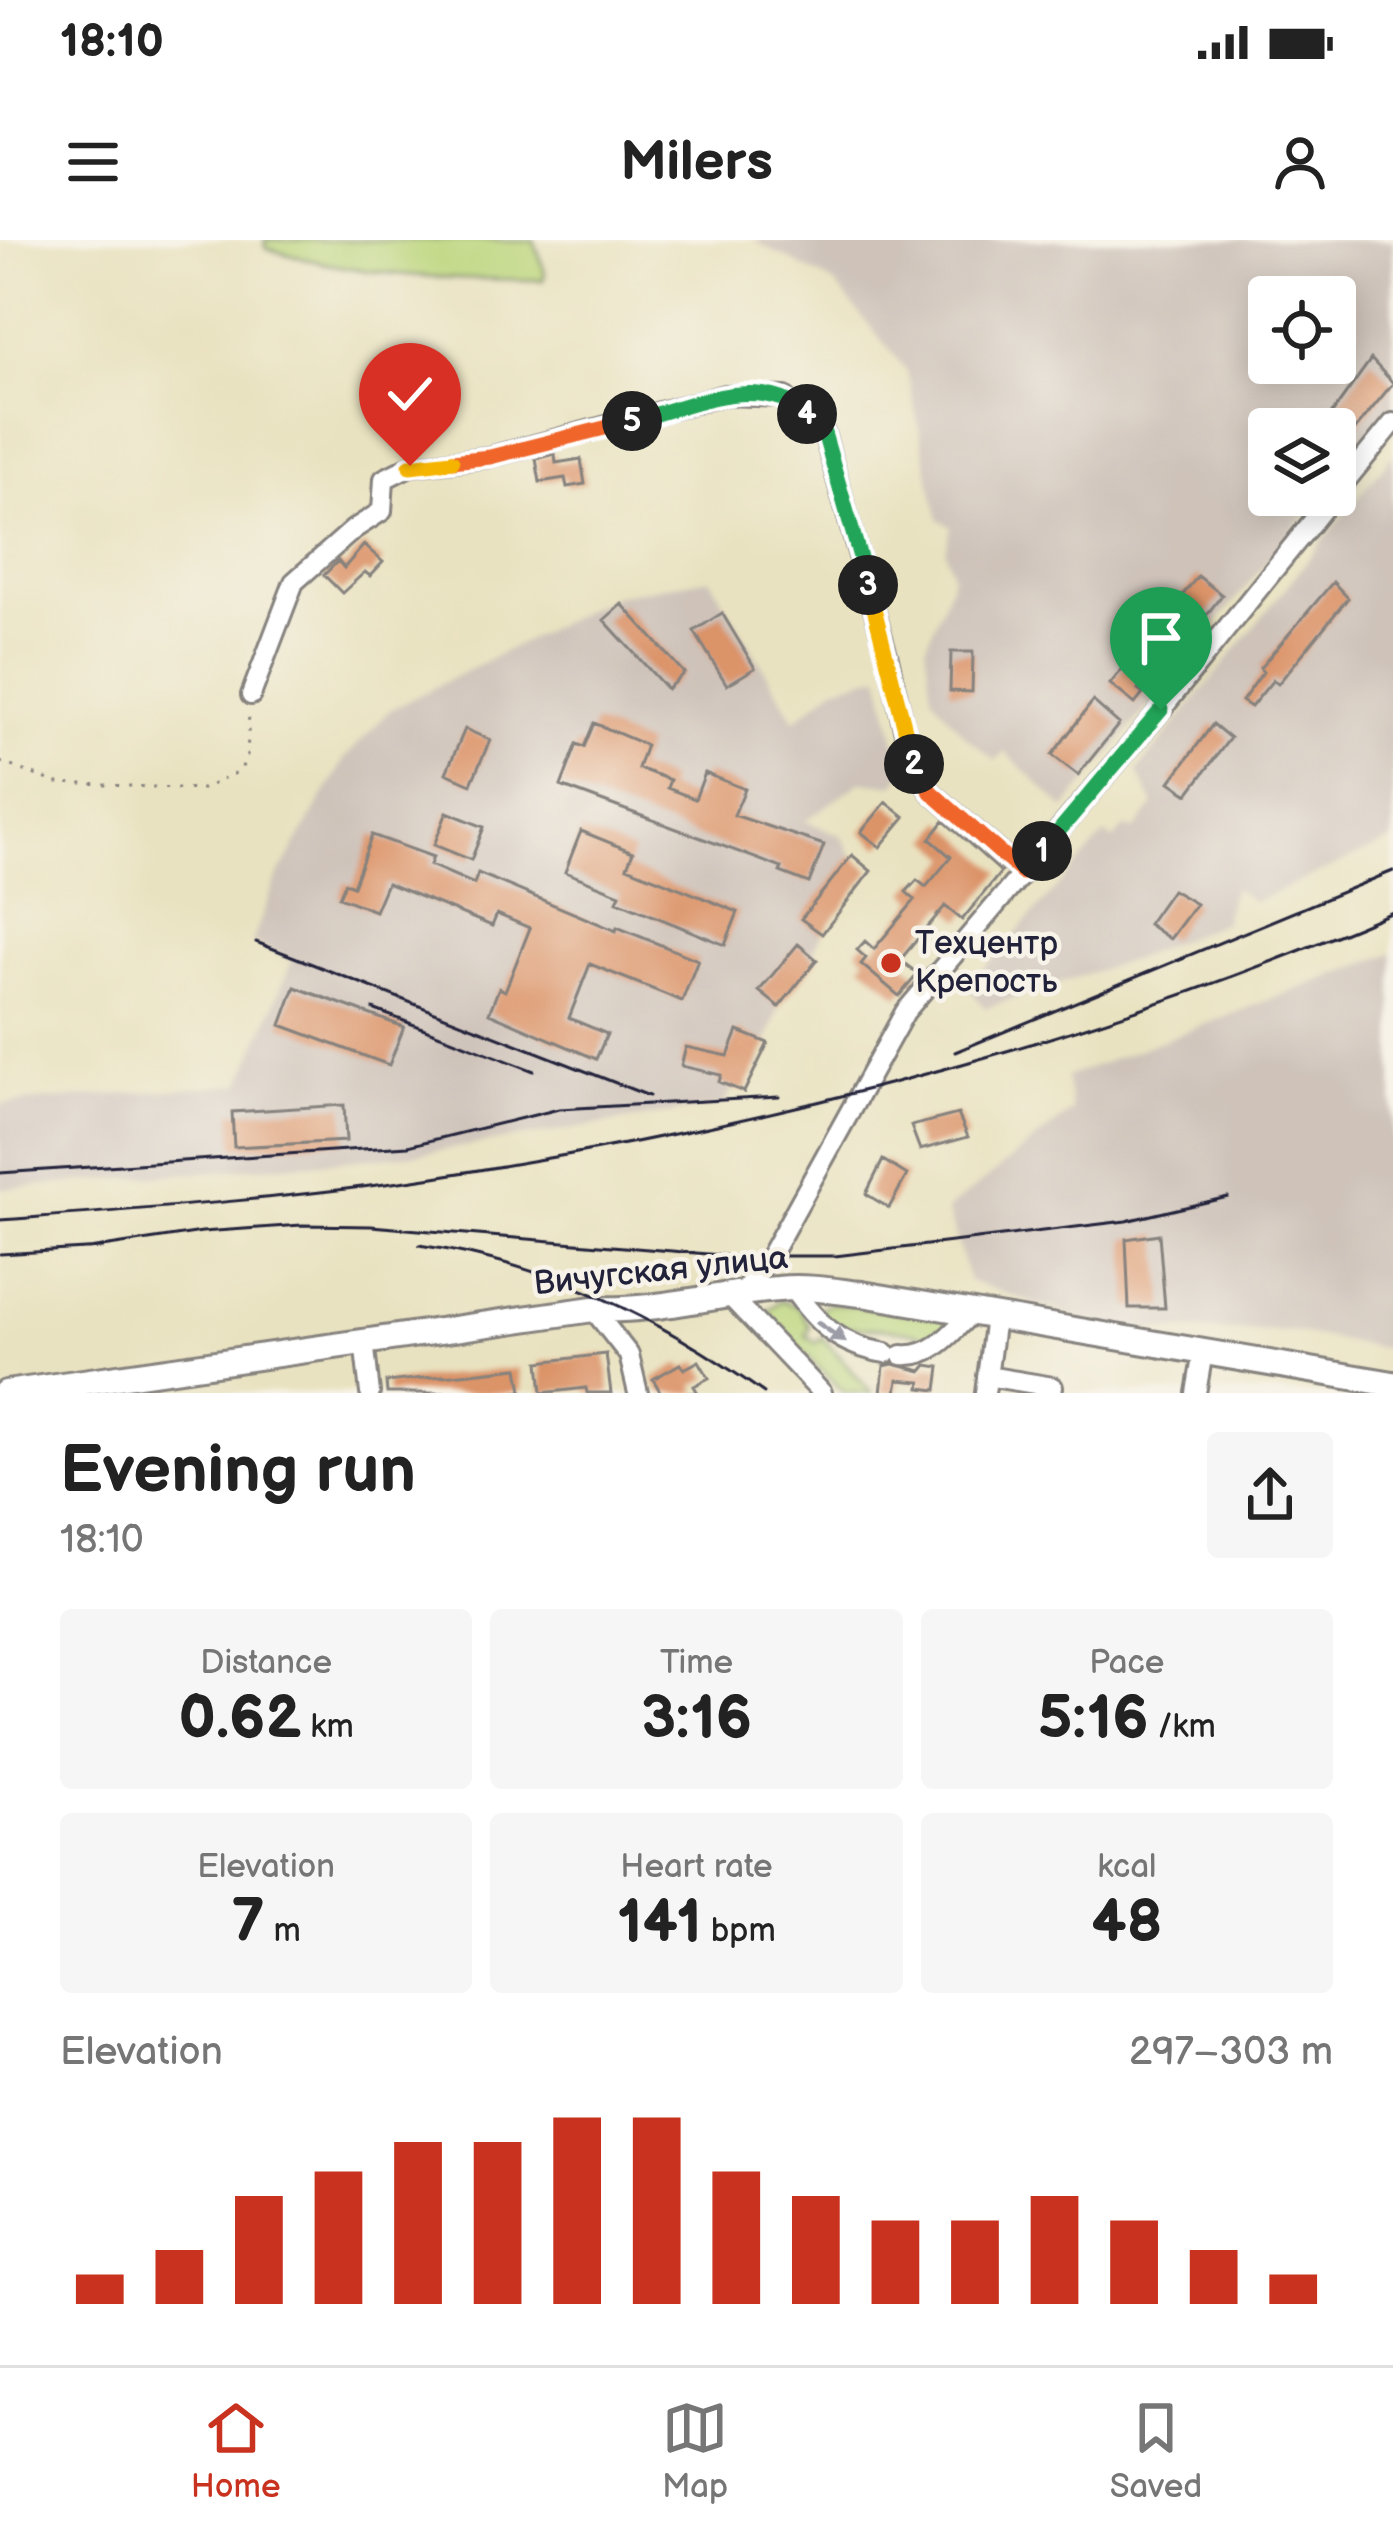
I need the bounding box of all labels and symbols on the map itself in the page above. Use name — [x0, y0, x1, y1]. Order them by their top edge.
pin — [359, 343, 461, 466]
pin: 4 — [777, 384, 837, 444]
pin: 5 — [602, 391, 662, 451]
pin: 3 — [838, 555, 898, 615]
pin — [1110, 587, 1212, 710]
pin: 2 — [884, 734, 944, 794]
pin: 1 — [1012, 821, 1072, 881]
place label: Техцентр Крепость — [915, 924, 1058, 1002]
marker: Техцентр Крепость — [878, 950, 904, 976]
street label: Вичугская улица — [532, 1238, 790, 1304]
one-way arrow — [815, 1320, 847, 1343]

